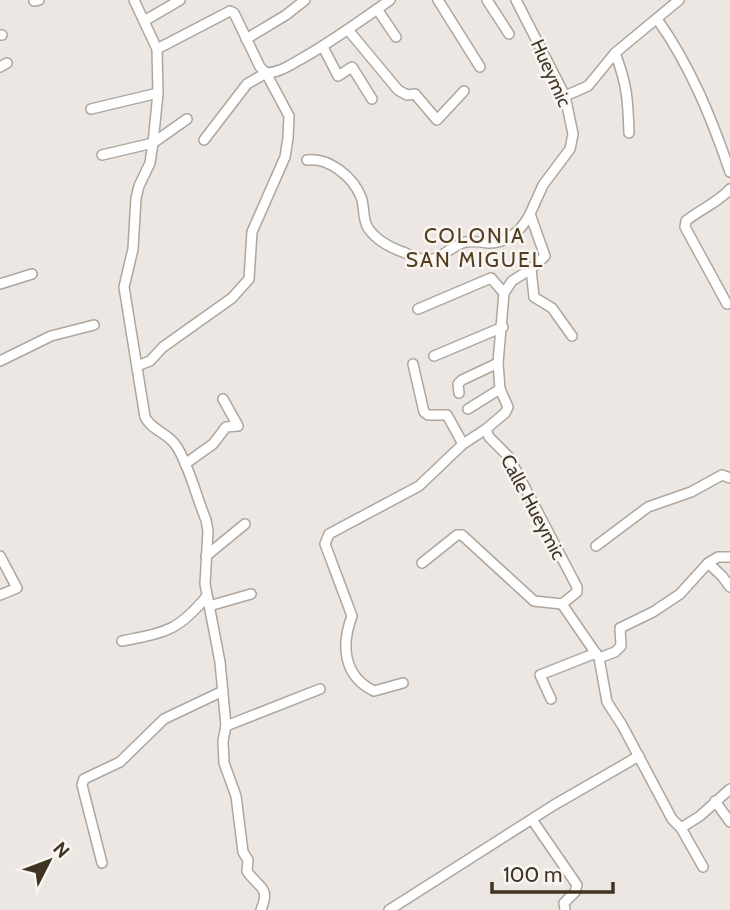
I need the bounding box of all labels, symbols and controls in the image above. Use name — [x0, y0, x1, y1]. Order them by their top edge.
street label: Hueymic — [526, 36, 576, 111]
district label: COLONIA SAN MIGUEL — [406, 223, 544, 272]
street label: Calle Hueymic — [496, 451, 570, 564]
north arrow — [14, 826, 84, 896]
text: N — [48, 837, 74, 863]
scale bar — [492, 850, 613, 894]
text: 100 m — [503, 862, 562, 887]

